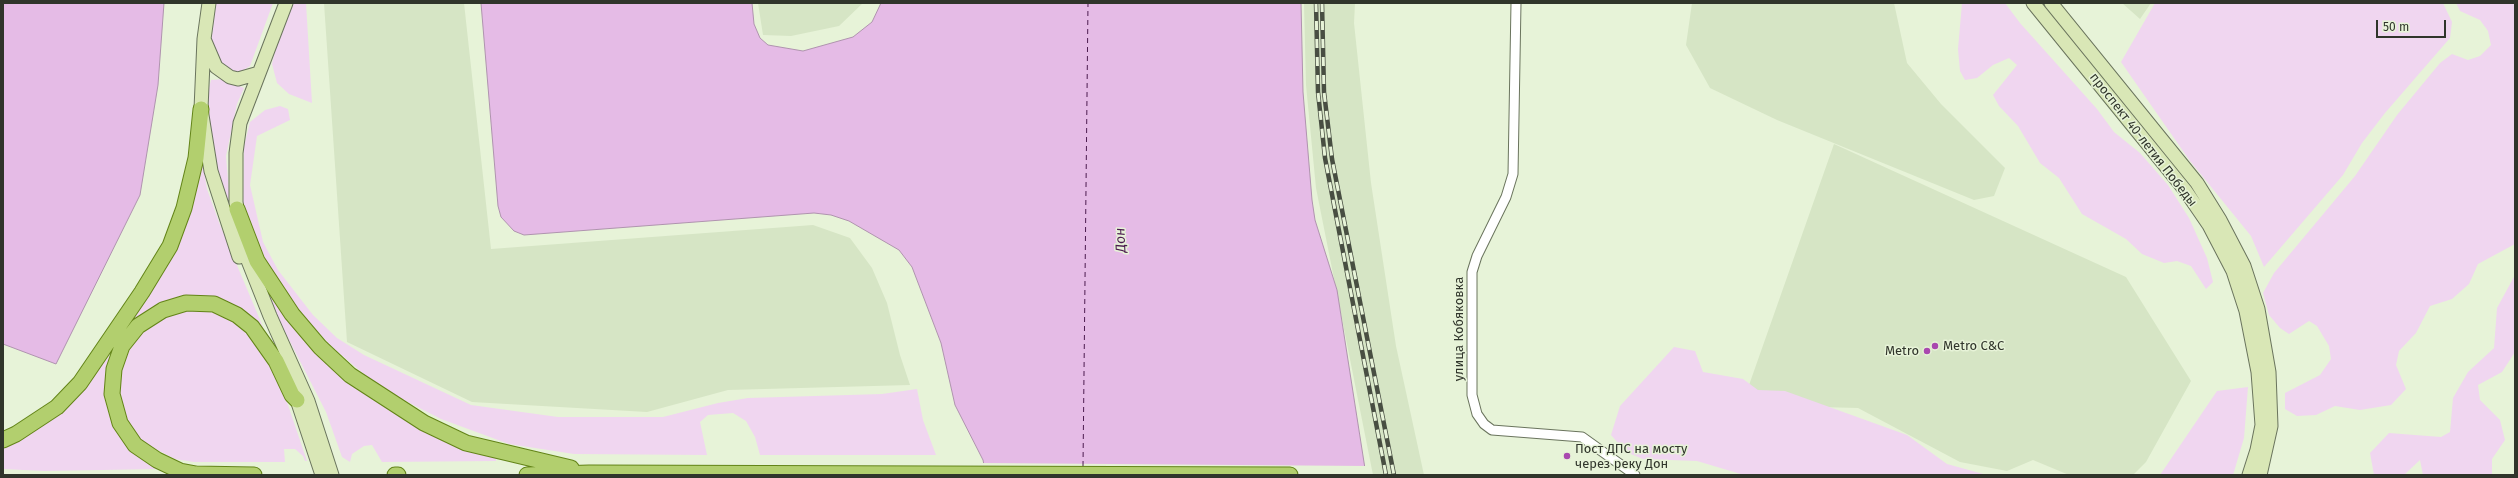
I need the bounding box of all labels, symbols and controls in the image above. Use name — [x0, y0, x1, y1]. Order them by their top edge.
scale bar — [2378, 12, 2448, 38]
text: 50 m — [2383, 20, 2409, 34]
street label: проспект 40-летия Победы — [2086, 70, 2200, 210]
water label: Дон — [1112, 227, 1130, 253]
street label: улица Кобяковка — [1451, 277, 1467, 381]
place label: Metro C&C — [1943, 338, 2004, 354]
marker: Metro C&C — [1930, 341, 1940, 351]
place label: Metro — [1885, 343, 1919, 359]
marker: Metro — [1922, 346, 1932, 356]
place label: Пост ДПС на мосту через реку Дон — [1575, 441, 1687, 472]
marker: Пост ДПС на мосту через реку Дон — [1562, 451, 1572, 461]

